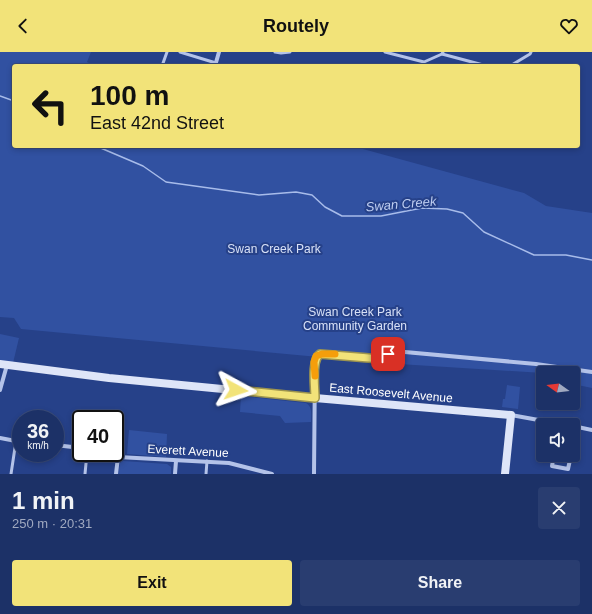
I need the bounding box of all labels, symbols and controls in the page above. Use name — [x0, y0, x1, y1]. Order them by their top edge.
icon: back — [12, 15, 34, 37]
icon: heart — [558, 15, 580, 37]
text: Routely — [263, 16, 329, 36]
icon: left — [24, 80, 76, 132]
text: 100 m — [90, 80, 169, 111]
text: East 42nd Street — [90, 113, 224, 133]
water label: Swan Creek — [365, 193, 438, 215]
park label: Swan Creek Park — [227, 242, 322, 256]
park label: Swan Creek Park Community Garden — [303, 305, 407, 333]
pin — [371, 337, 405, 371]
icon: arrive — [377, 343, 399, 365]
north arrow — [536, 366, 580, 410]
map controls — [536, 366, 580, 462]
position arrow — [215, 369, 257, 411]
street label: East Roosevelt Avenue — [329, 381, 454, 405]
speed limit sign: 40 — [72, 410, 124, 462]
button: sound — [536, 418, 580, 462]
text: 36 — [27, 420, 49, 442]
text: km/h — [27, 440, 49, 451]
street label: Everett Avenue — [147, 442, 229, 460]
text: 1 min — [12, 487, 75, 514]
button: close — [538, 487, 580, 529]
text: 250 m · 20:31 — [12, 516, 92, 531]
button: Exit — [12, 560, 292, 606]
button: Share — [300, 560, 580, 606]

